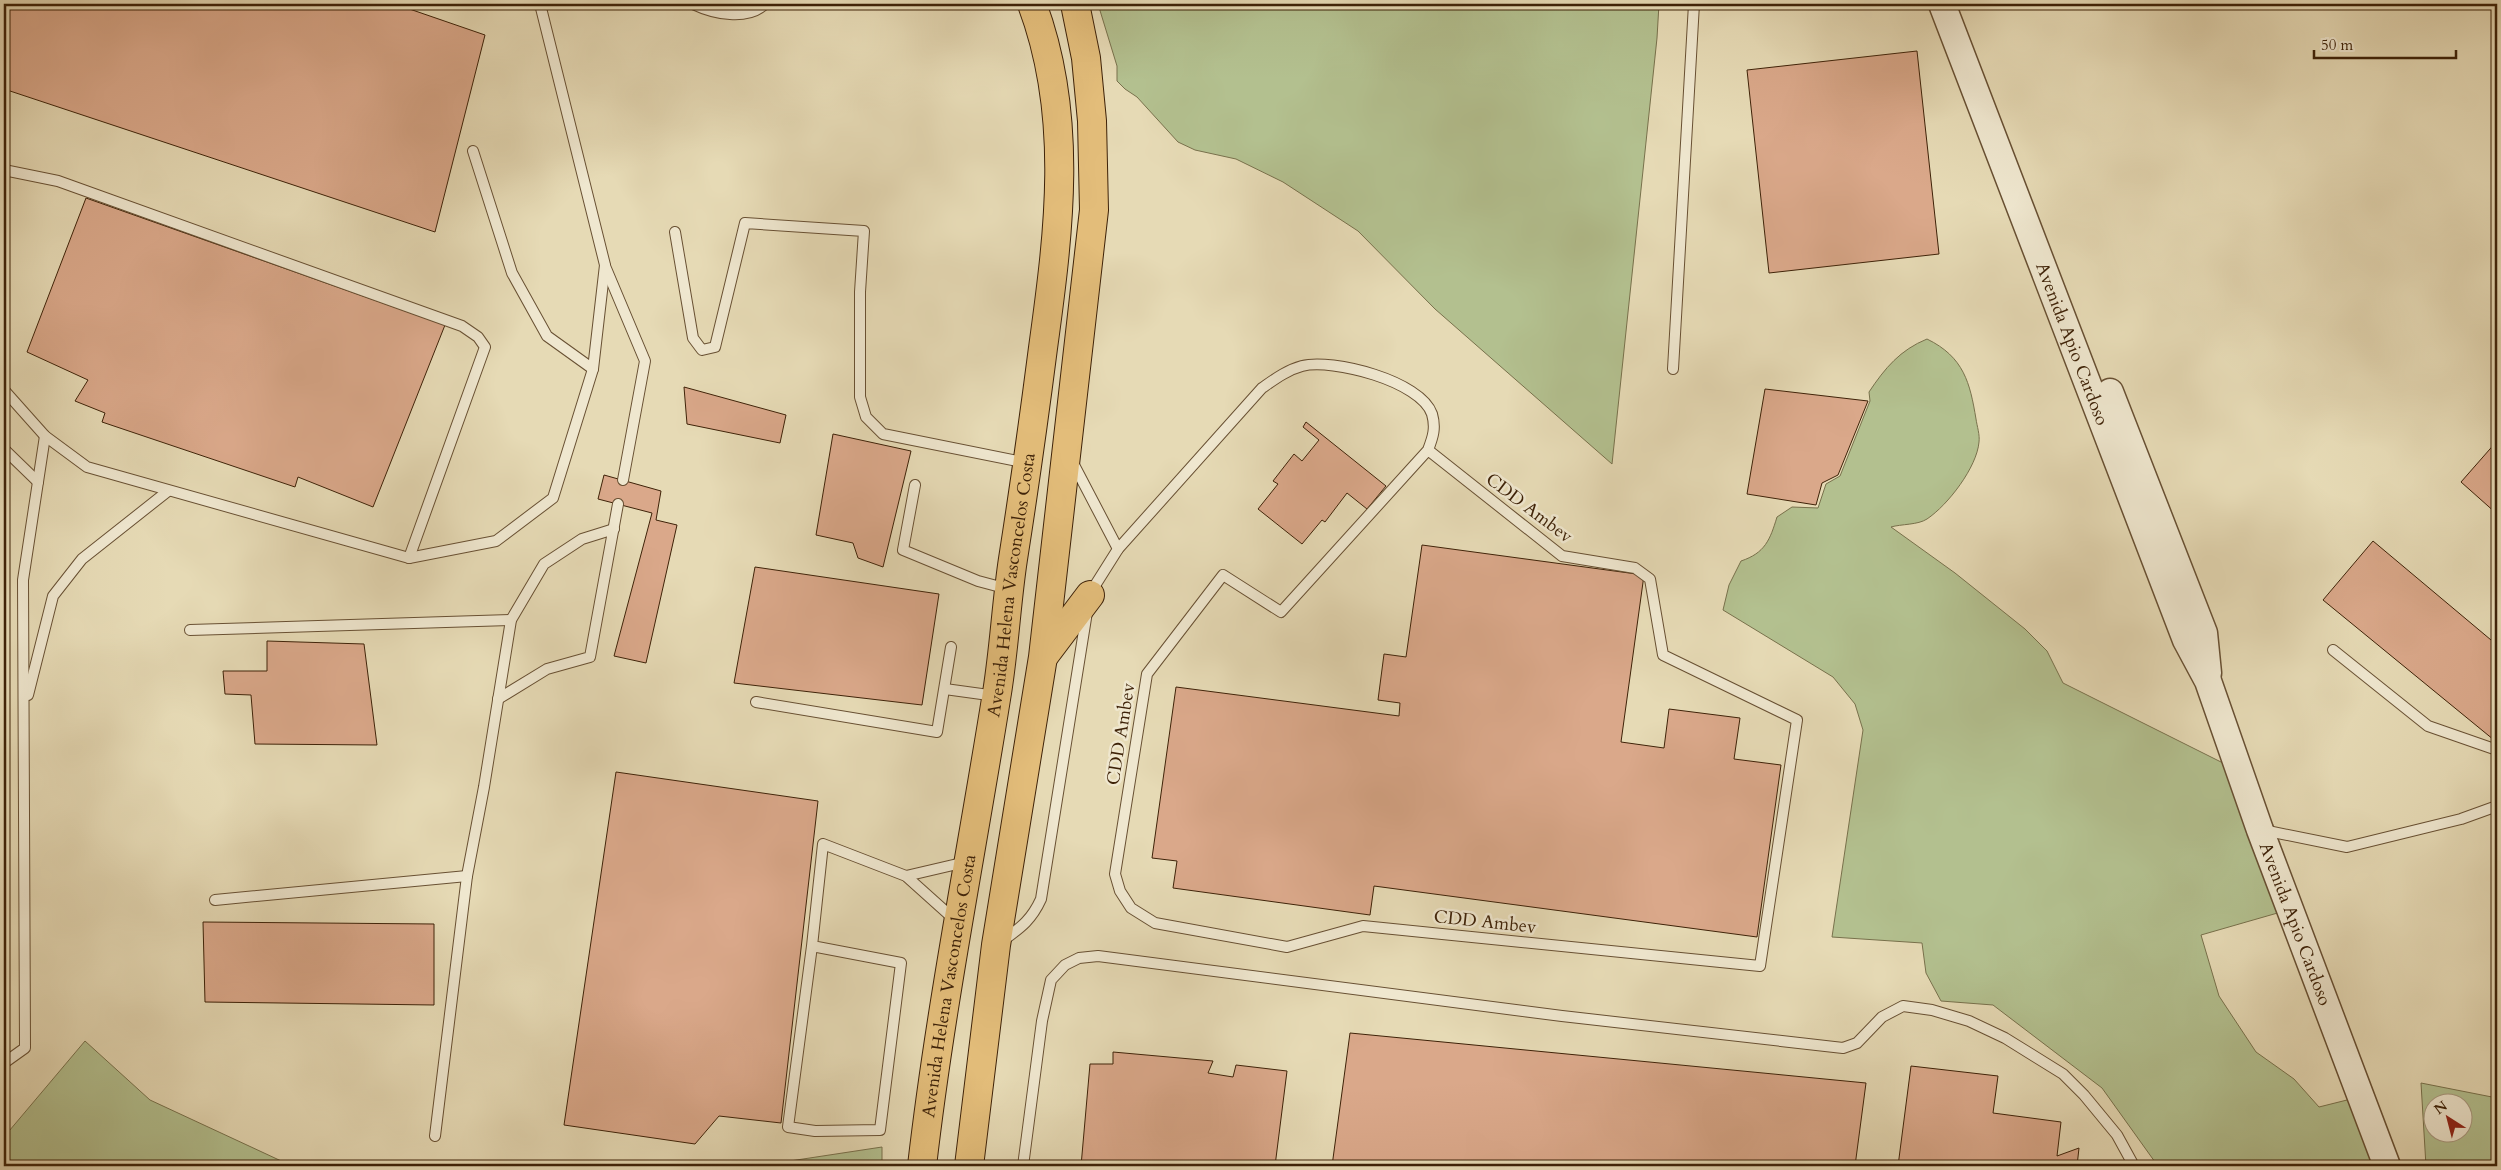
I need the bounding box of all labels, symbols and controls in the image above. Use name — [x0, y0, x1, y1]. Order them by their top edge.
scale bar — [2314, 28, 2456, 60]
text: 50 m — [2321, 35, 2353, 55]
street label: Avenida Apio Cardoso — [2030, 259, 2115, 429]
street label: Avenida Helena Vasconcelos Costa — [981, 451, 1041, 719]
street label: CDD Ambev — [1480, 467, 1578, 549]
street label: CDD Ambev — [1101, 680, 1142, 787]
street label: Avenida Apio Cardoso — [2253, 839, 2338, 1009]
street label: Avenida Helena Vasconcelos Costa — [916, 852, 982, 1119]
street label: CDD Ambev — [1433, 904, 1538, 940]
north arrow — [2424, 1092, 2474, 1142]
text: N — [2430, 1097, 2451, 1119]

